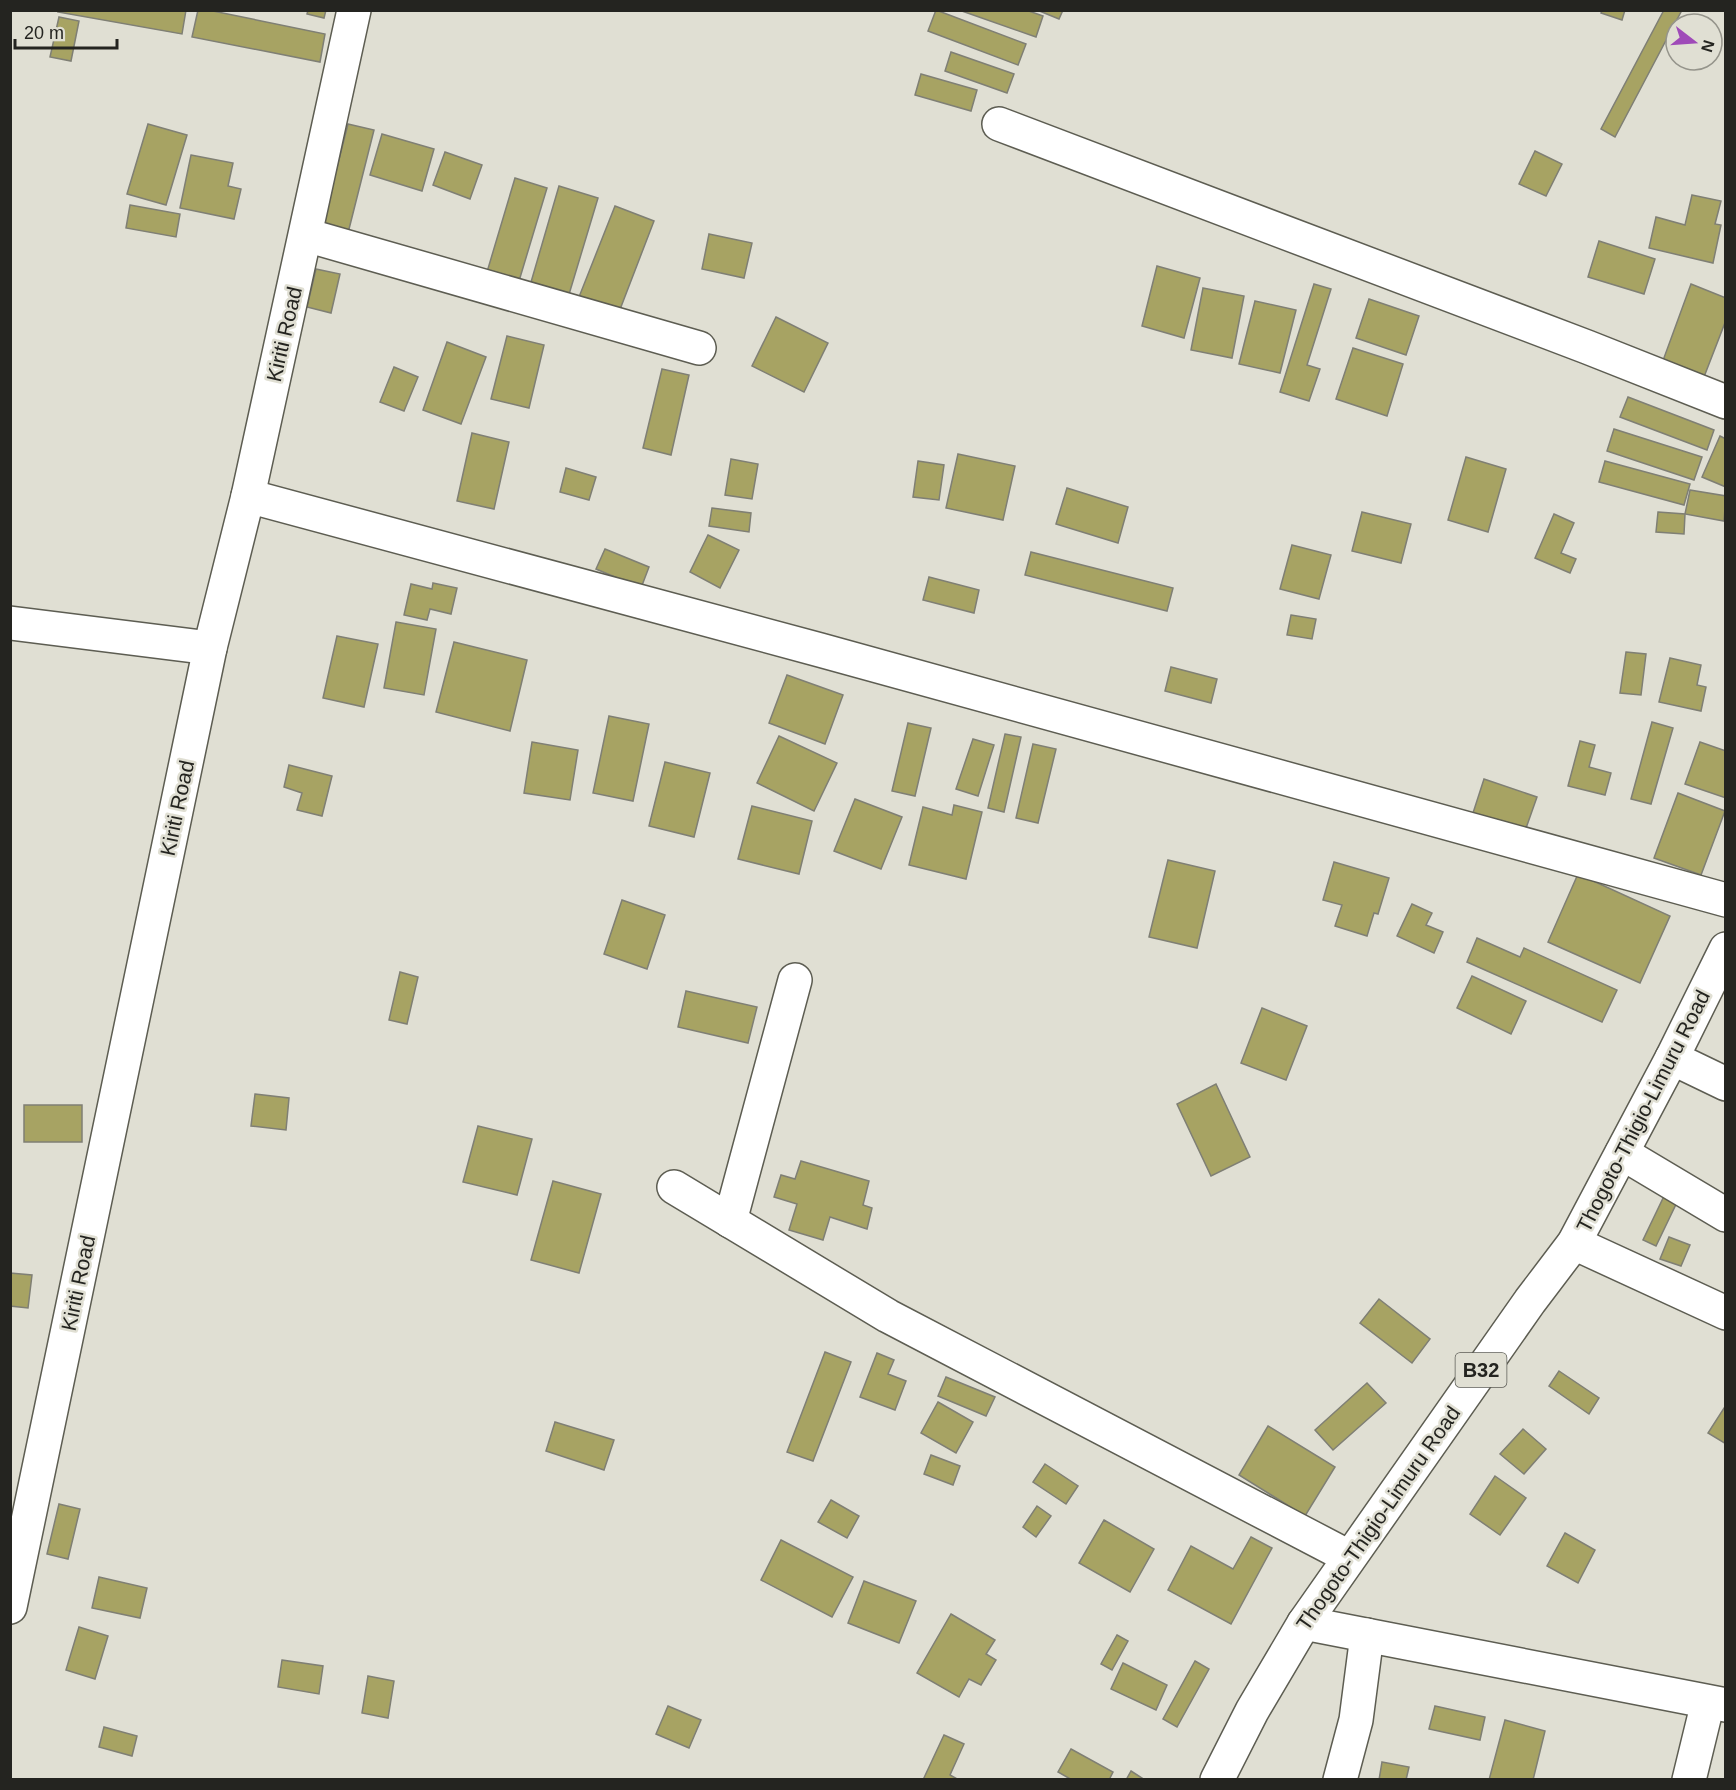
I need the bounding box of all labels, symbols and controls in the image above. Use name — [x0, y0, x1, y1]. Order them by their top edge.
scale bar — [15, 12, 117, 50]
north arrow — [1664, 12, 1724, 72]
text: 20 m — [24, 23, 64, 43]
text: N — [1698, 38, 1718, 54]
street label: Kiriti Road — [262, 284, 306, 384]
street label: Kiriti Road — [156, 758, 198, 858]
street label: Thogoto-Thigio-Limuru Road — [1572, 986, 1714, 1236]
street label: Kiriti Road — [57, 1233, 99, 1333]
road number: B32 — [1456, 1353, 1506, 1387]
street label: Thogoto-Thigio-Limuru Road — [1292, 1401, 1464, 1635]

